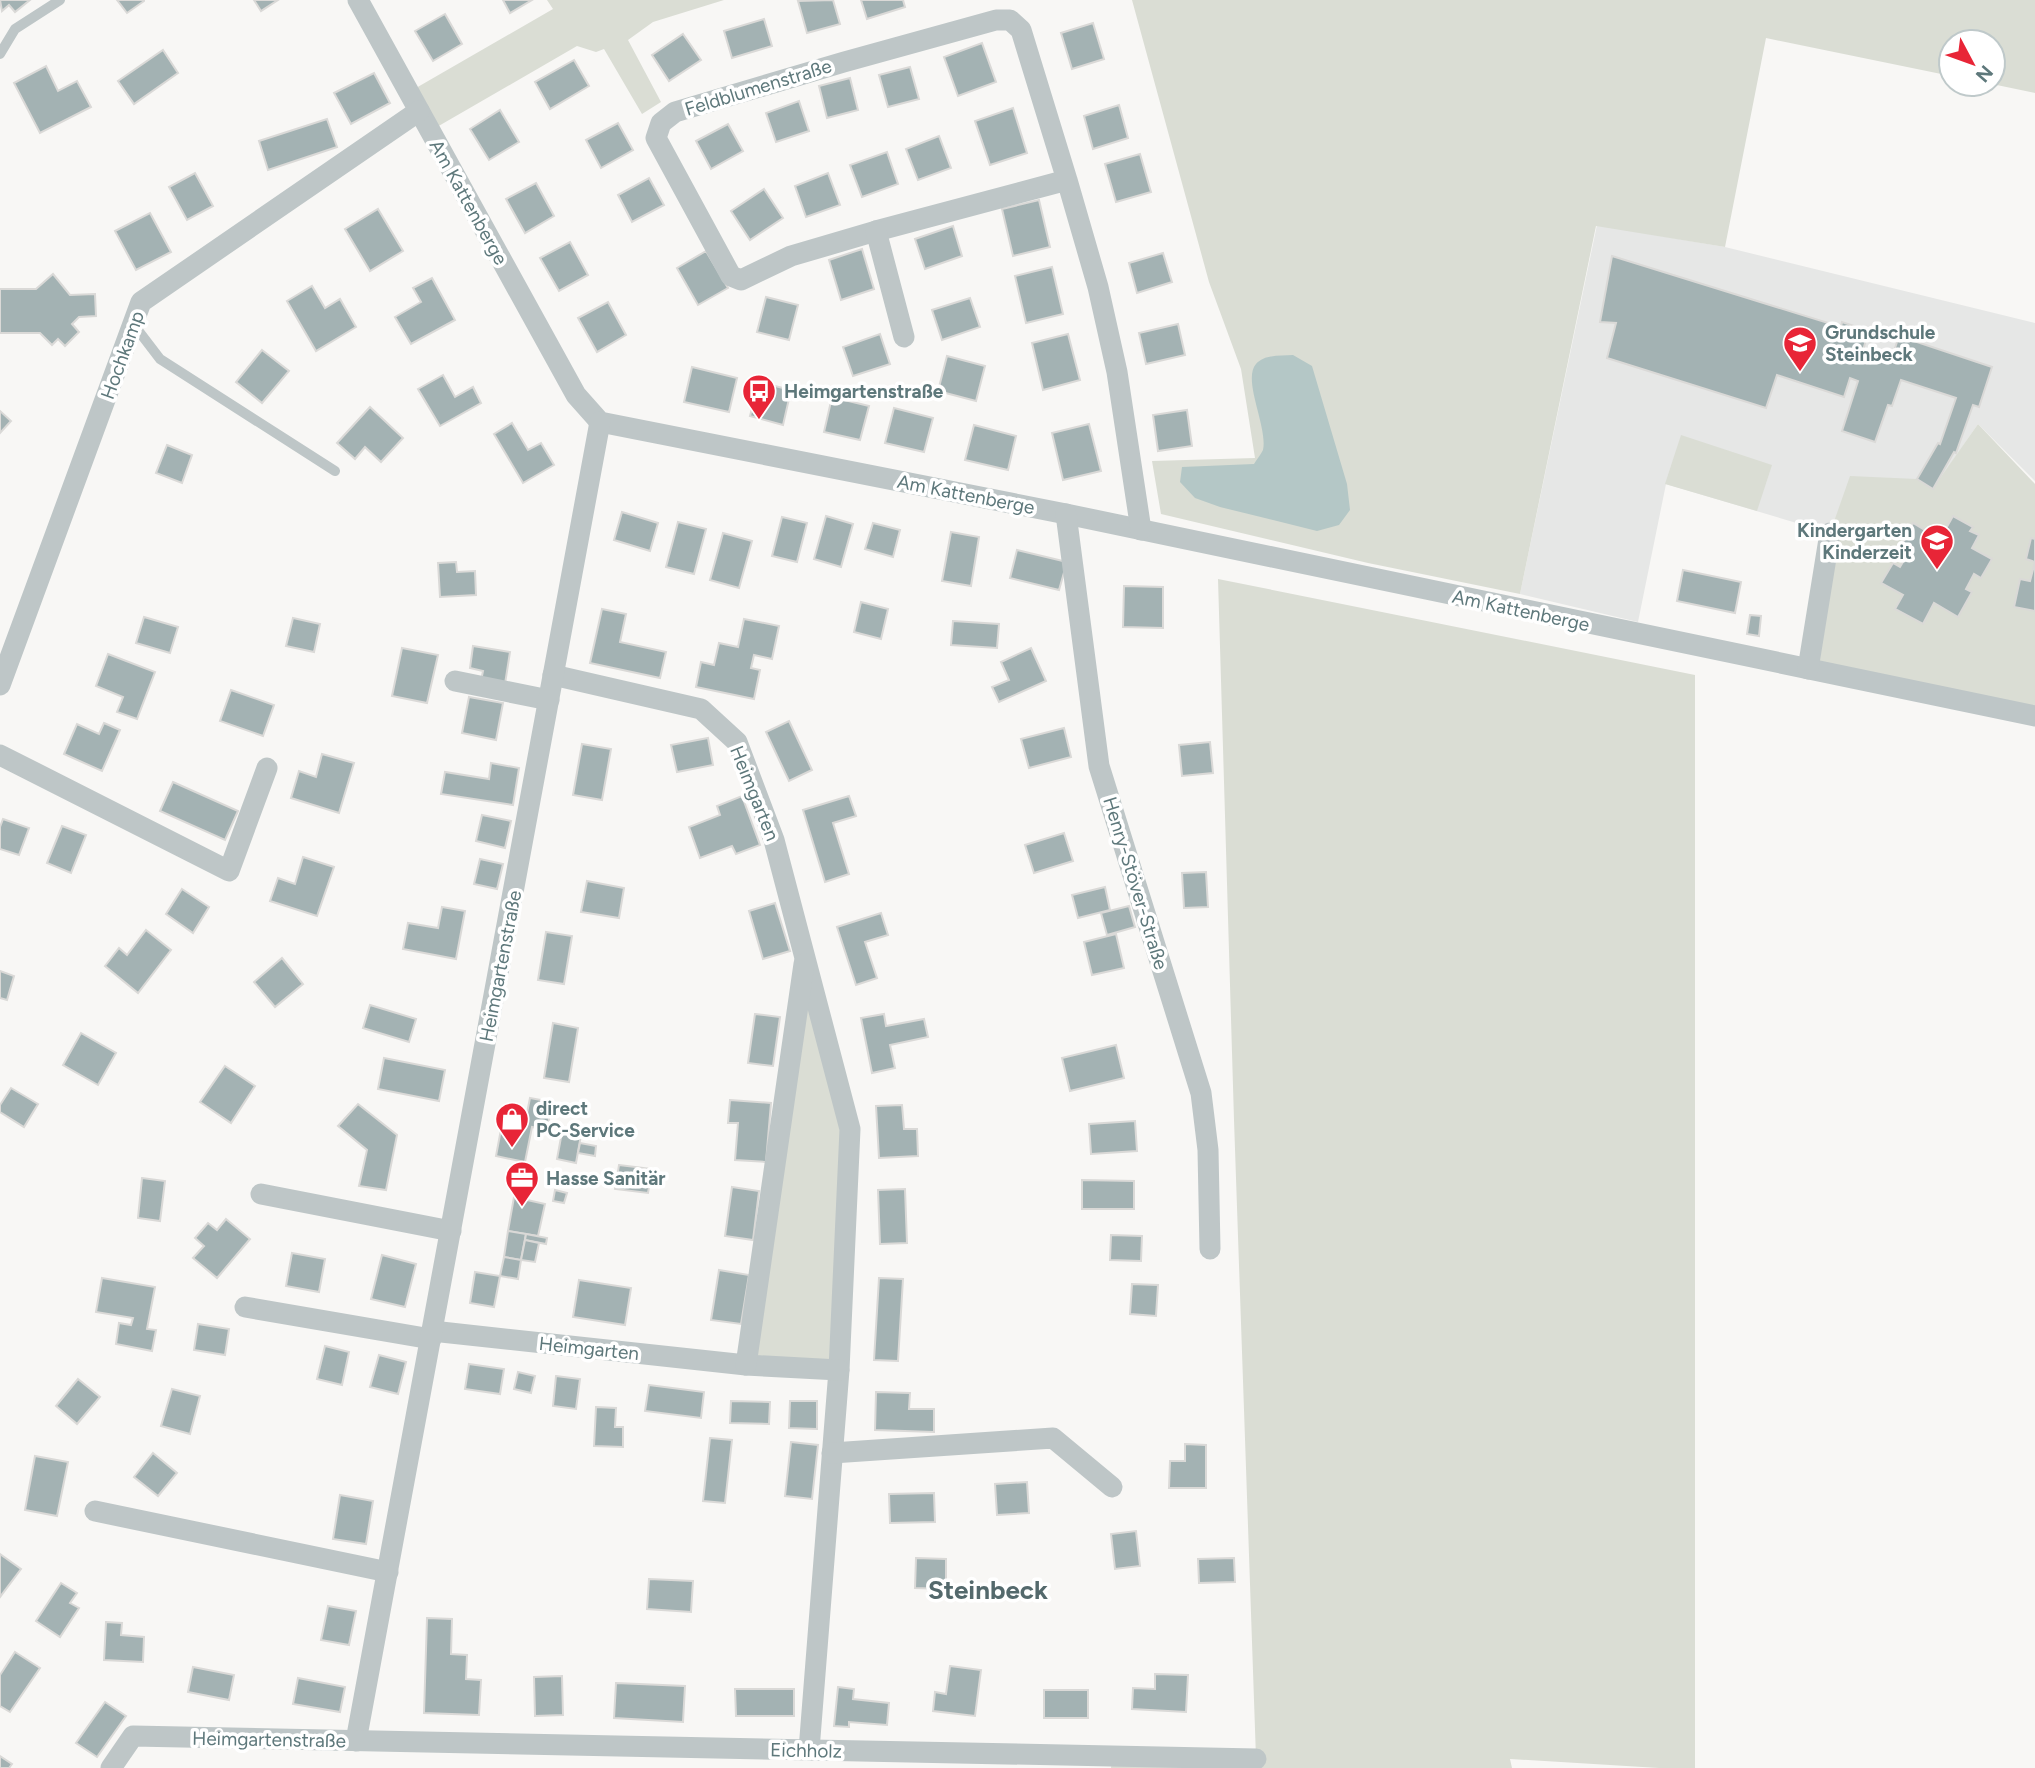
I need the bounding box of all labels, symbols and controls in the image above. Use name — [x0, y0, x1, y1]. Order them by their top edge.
north arrow — [1937, 28, 2007, 98]
street label: Feldblumenstraße — [682, 54, 834, 121]
text: N — [1971, 61, 1998, 87]
street label: Am Kattenberge — [425, 136, 512, 269]
street label: Hochkamp — [96, 308, 149, 402]
place label: Grundschule Steinbeck — [1825, 321, 1936, 366]
school or university icon: Grundschule Steinbeck — [1781, 324, 1819, 373]
bus stop icon: Heimgartenstraße — [740, 372, 778, 421]
place label: Heimgartenstraße — [784, 380, 944, 403]
street label: Am Kattenberge — [895, 470, 1037, 519]
place label: Kindergarten Kinderzeit — [1797, 519, 1912, 564]
school or university icon: Kindergarten Kinderzeit — [1918, 522, 1956, 571]
street label: Am Kattenberge — [1450, 585, 1592, 636]
street label: Heimgarten — [725, 742, 784, 844]
street label: Henry-Stöver-Straße — [1098, 794, 1173, 972]
street label: Heimgartenstraße — [475, 888, 526, 1044]
place label: direct PC-Service — [536, 1097, 635, 1142]
shop icon: direct PC-Service — [493, 1100, 531, 1149]
office icon: Hasse Sanitär — [503, 1159, 541, 1208]
place label: Hasse Sanitär — [546, 1167, 665, 1190]
street label: Heimgarten — [538, 1332, 640, 1365]
district label: Steinbeck — [928, 1574, 1048, 1606]
street label: Heimgartenstraße — [192, 1727, 346, 1752]
street label: Eichholz — [770, 1738, 842, 1763]

